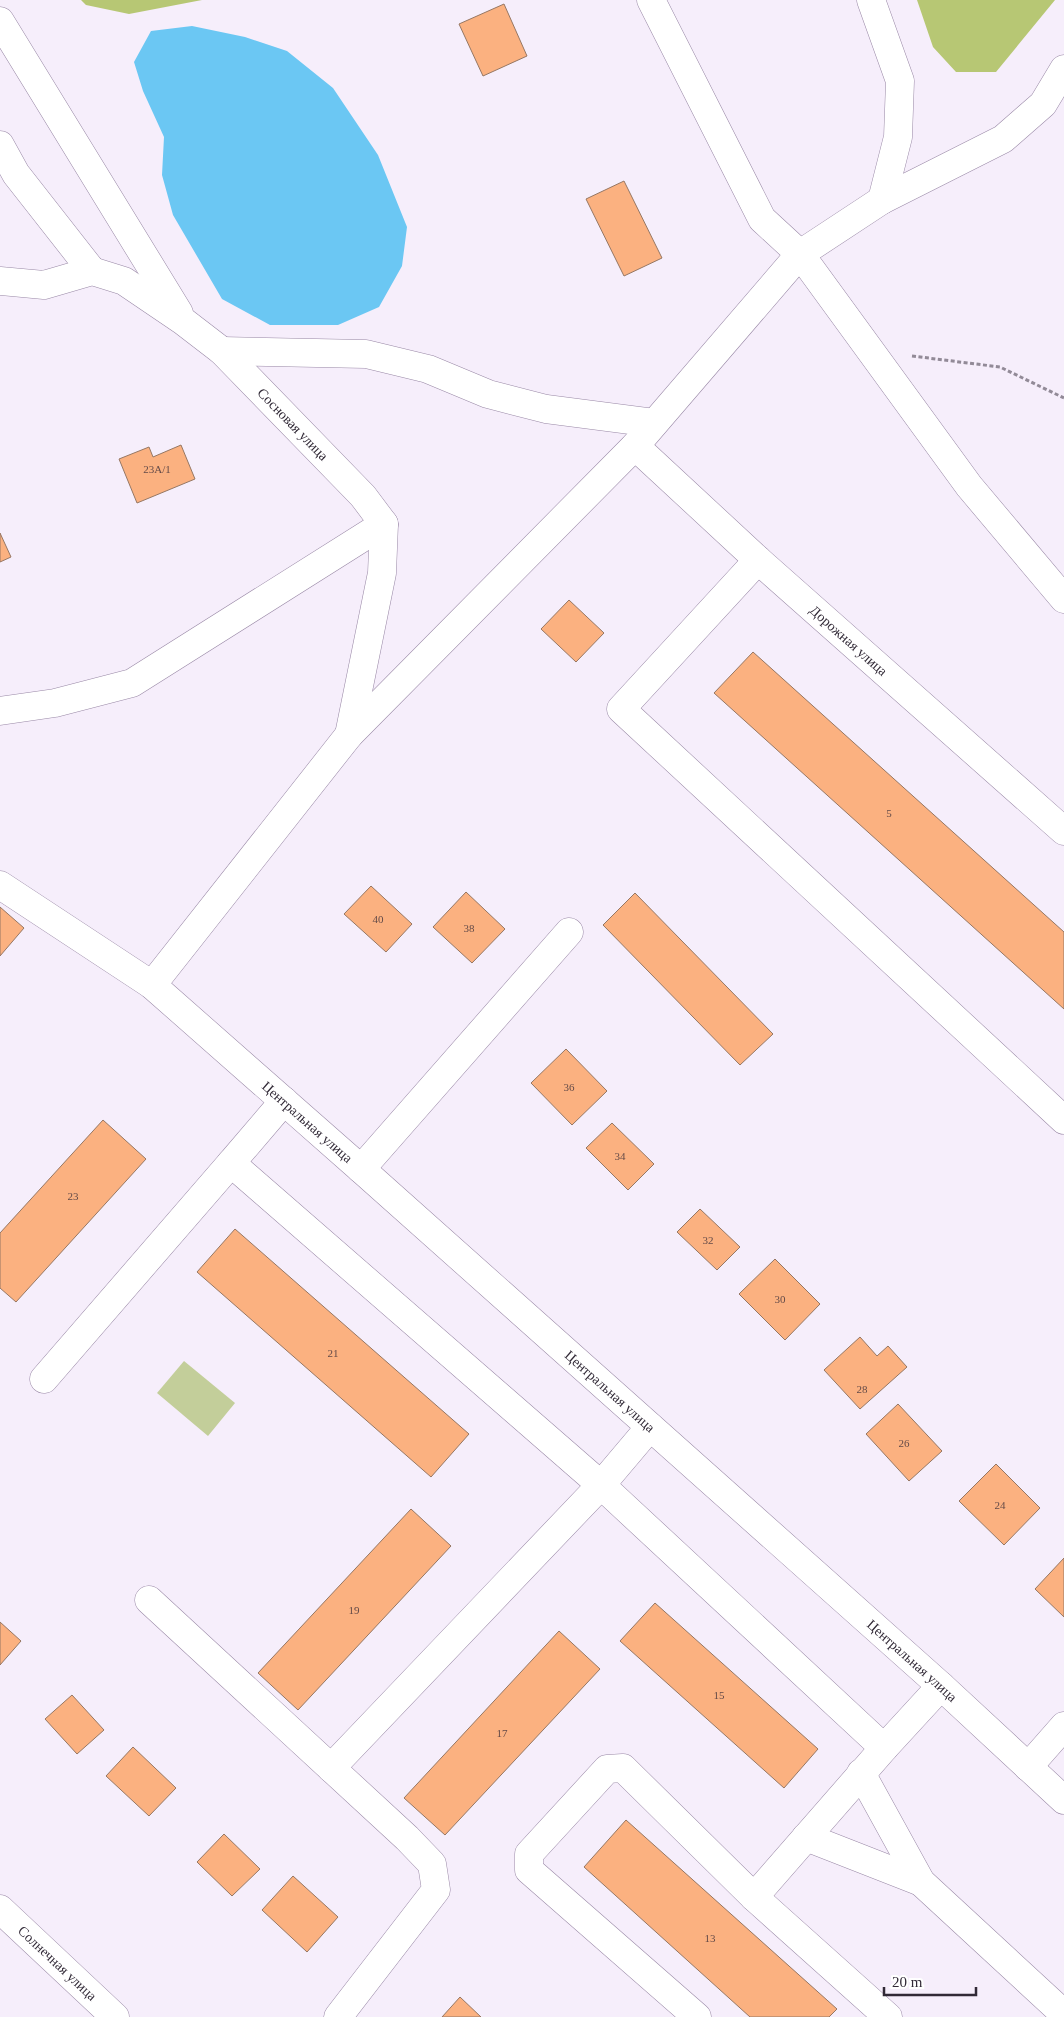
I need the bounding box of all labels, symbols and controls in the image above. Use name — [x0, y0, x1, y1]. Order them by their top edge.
street label: Сосновая улица — [255, 385, 332, 464]
house number: 23А/1 — [143, 463, 171, 475]
street label: Дорожная улица — [807, 602, 891, 679]
house number: 5 — [886, 807, 892, 819]
house number: 40 — [373, 913, 384, 925]
house number: 38 — [464, 922, 475, 934]
street label: Центральная улица — [259, 1078, 356, 1166]
house number: 36 — [564, 1081, 575, 1093]
house number: 34 — [615, 1150, 626, 1162]
house number: 23 — [68, 1190, 79, 1202]
house number: 32 — [703, 1234, 714, 1246]
house number: 30 — [775, 1293, 786, 1305]
house number: 21 — [328, 1347, 339, 1359]
street label: Центральная улица — [562, 1347, 659, 1435]
house number: 28 — [857, 1383, 868, 1395]
house number: 26 — [899, 1437, 910, 1449]
house number: 24 — [995, 1499, 1006, 1511]
house number: 19 — [349, 1604, 360, 1616]
street label: Центральная улица — [864, 1617, 961, 1705]
house number: 15 — [714, 1689, 725, 1701]
house number: 17 — [497, 1727, 508, 1739]
street label: Солнечная улица — [15, 1923, 100, 2004]
house number: 13 — [705, 1932, 716, 1944]
scale bar — [884, 1964, 976, 1996]
text: 20 m — [892, 1974, 923, 1990]

